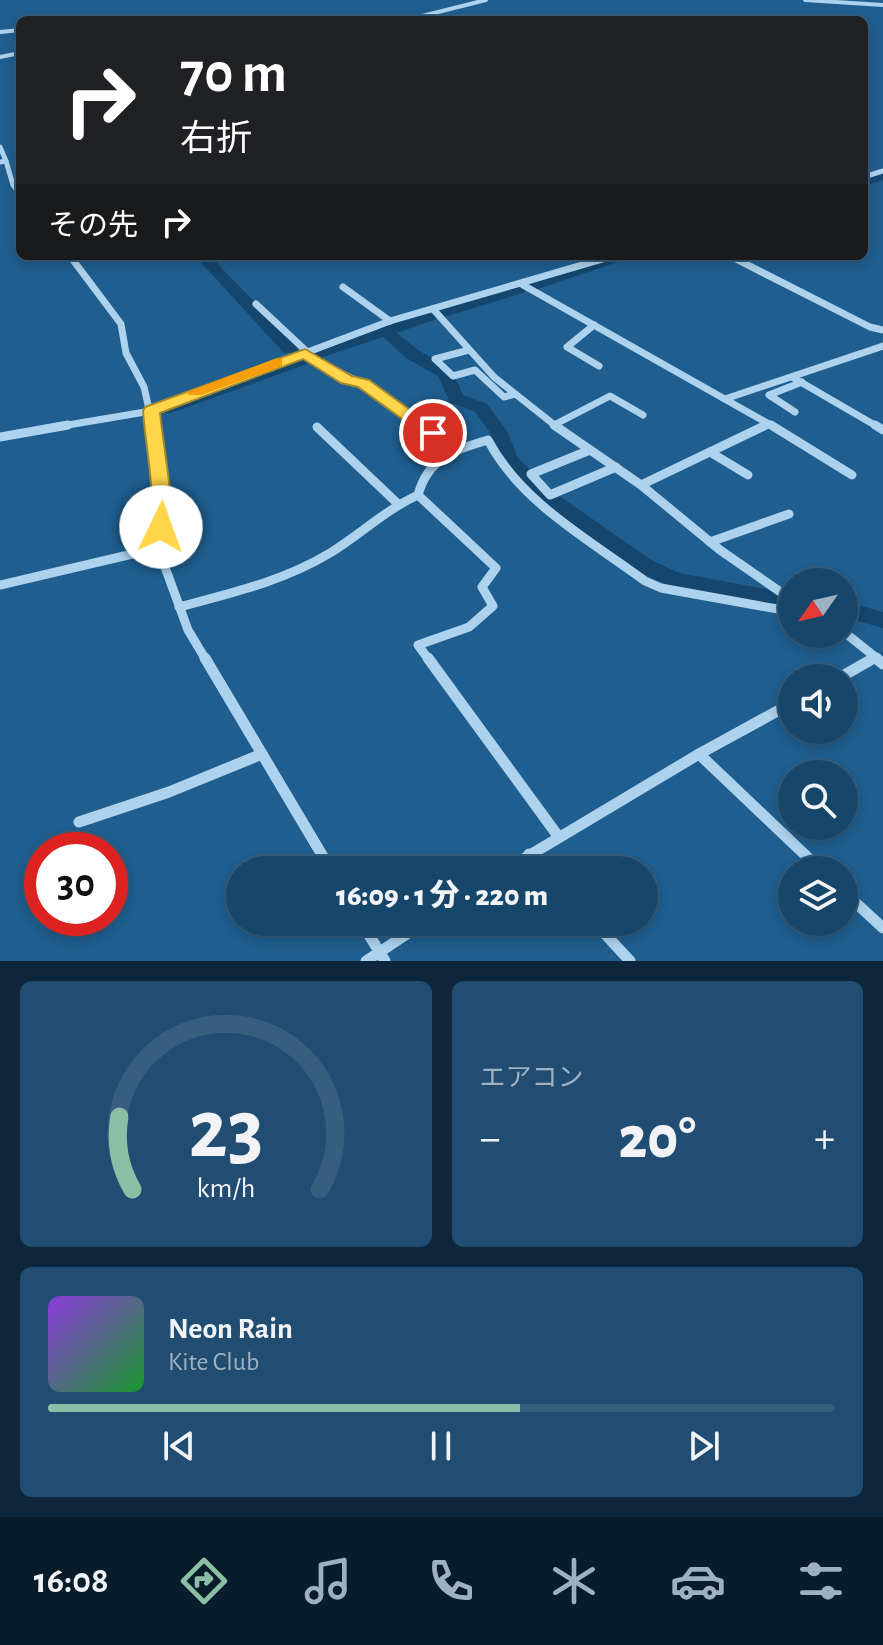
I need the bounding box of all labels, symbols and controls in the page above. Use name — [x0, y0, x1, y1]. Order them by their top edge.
text: 70 m — [180, 46, 287, 102]
icon: right — [48, 48, 152, 152]
text: 右折 — [180, 121, 252, 157]
icon: right — [154, 200, 198, 244]
text: その先 — [48, 211, 138, 241]
pin — [399, 399, 467, 467]
icon: arrive — [411, 411, 455, 455]
position arrow — [119, 485, 203, 569]
north arrow — [778, 568, 858, 648]
map controls — [778, 568, 858, 936]
button: sound — [778, 664, 858, 744]
button: search — [778, 760, 858, 840]
speed limit sign: 30 — [24, 832, 128, 936]
button: layers — [778, 856, 858, 936]
text: 16:09 · 1 分 · 220 m — [336, 881, 548, 911]
text: エアコン — [480, 1065, 584, 1091]
text: 23 — [188, 1089, 263, 1173]
text: 20° — [619, 1109, 696, 1169]
text: − — [480, 1117, 501, 1161]
text: + — [814, 1117, 835, 1161]
text: km/h — [196, 1174, 255, 1203]
text: Neon Rain — [168, 1314, 293, 1344]
text: Kite Club — [168, 1349, 259, 1375]
icon: previous — [157, 1424, 201, 1468]
icon: pause — [419, 1424, 463, 1468]
icon: next — [682, 1424, 726, 1468]
icon: directions — [176, 1553, 232, 1609]
icon: music — [300, 1553, 356, 1609]
icon: phone — [423, 1553, 479, 1609]
icon: climate — [546, 1553, 602, 1609]
icon: car — [670, 1553, 726, 1609]
icon: filters — [793, 1553, 849, 1609]
text: 16:08 — [34, 1563, 109, 1599]

